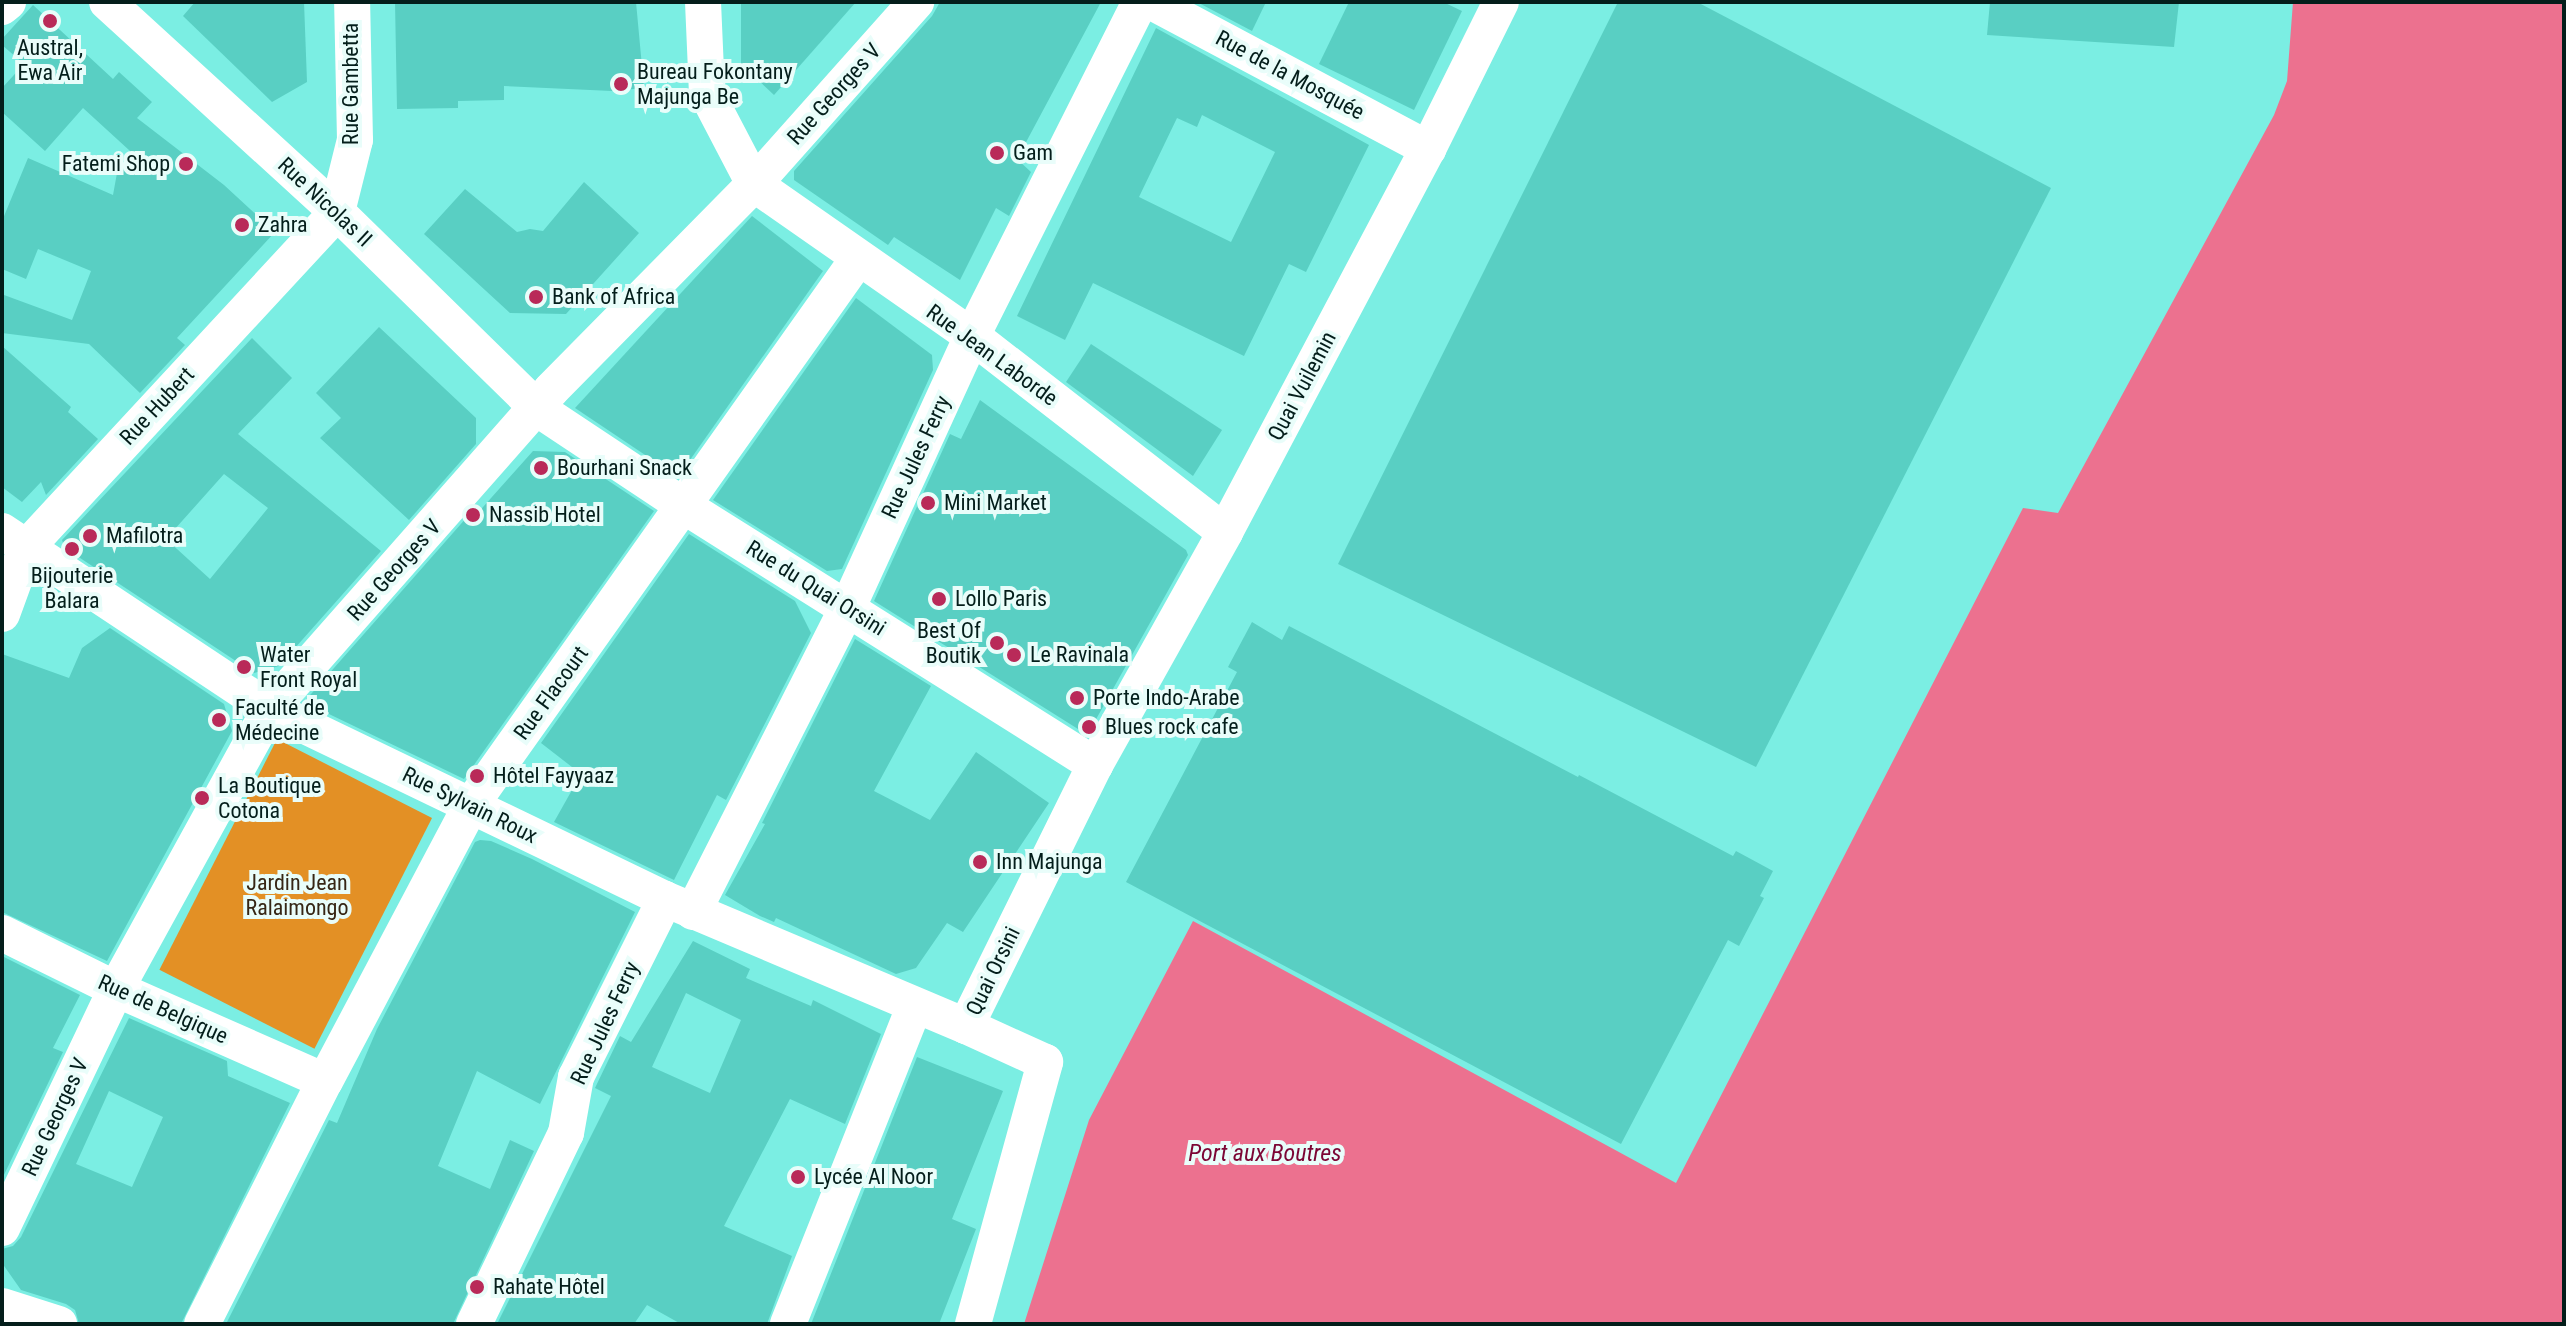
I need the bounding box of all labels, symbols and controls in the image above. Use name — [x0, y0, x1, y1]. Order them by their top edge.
marker: Austral, Ewa Air — [41, 12, 59, 30]
street label: Rue Gambetta — [338, 23, 364, 145]
street label: Rue de la Mosquée — [1211, 25, 1369, 125]
place label: Austral, Ewa Air — [17, 34, 83, 86]
street label: Rue Georges V — [782, 38, 886, 150]
place label: Bureau Fokontany Majunga Be — [637, 58, 793, 110]
marker: Bureau Fokontany Majunga Be — [612, 75, 630, 93]
place label: Gam — [1013, 140, 1053, 166]
marker: Gam — [988, 144, 1006, 162]
place label: Fatemi Shop — [62, 151, 170, 177]
street label: Rue Nicolas II — [272, 152, 378, 252]
marker: Fatemi Shop — [177, 155, 195, 173]
place label: Zahra — [258, 212, 307, 238]
marker: Zahra — [233, 216, 251, 234]
place label: Bank of Africa — [552, 284, 675, 310]
marker: Bank of Africa — [527, 288, 545, 306]
street label: Rue Jean Laborde — [921, 299, 1063, 411]
street label: Quai Vuilemin — [1262, 327, 1342, 445]
street label: Rue Hubert — [114, 362, 200, 450]
street label: Rue Jules Ferry — [876, 391, 956, 523]
place label: Bourhani Snack — [557, 455, 692, 481]
marker: Bourhani Snack — [532, 459, 550, 477]
place label: Mini Market — [944, 490, 1047, 516]
marker: Mini Market — [919, 494, 937, 512]
place label: Nassib Hotel — [489, 502, 601, 528]
marker: Nassib Hotel — [464, 506, 482, 524]
street label: Rue Georges V — [342, 514, 446, 626]
place label: Mafilotra — [106, 523, 183, 549]
marker: Mafilotra — [81, 527, 99, 545]
street label: Rue du Quai Orsini — [741, 535, 891, 641]
marker: Bijouterie Balara — [63, 540, 81, 558]
place label: Bijouterie Balara — [31, 562, 113, 614]
place label: Lollo Paris — [955, 586, 1047, 612]
marker: Lollo Paris — [930, 590, 948, 608]
place label: Best Of Boutik — [917, 617, 981, 668]
marker: Best Of Boutik — [988, 634, 1006, 652]
place label: Water Front Royal — [260, 641, 357, 692]
street label: Rue Flacourt — [508, 641, 594, 745]
place label: Le Ravinala — [1030, 642, 1129, 668]
marker: Le Ravinala — [1005, 646, 1023, 664]
marker: Water Front Royal — [235, 658, 253, 676]
place label: Porte Indo-Arabe — [1093, 685, 1239, 711]
marker: Porte Indo-Arabe — [1068, 689, 1086, 707]
place label: Faculté de Médecine — [235, 694, 325, 746]
marker: Faculté de Médecine — [210, 711, 228, 729]
place label: Blues rock cafe — [1105, 714, 1238, 740]
marker: Blues rock cafe — [1080, 718, 1098, 736]
street label: Rue Sylvain Roux — [398, 761, 542, 849]
place label: Hôtel Fayyaaz — [493, 763, 614, 789]
marker: Hôtel Fayyaaz — [468, 767, 486, 785]
place label: La Boutique Cotona — [218, 772, 321, 824]
marker: La Boutique Cotona — [193, 789, 211, 807]
place label: Inn Majunga — [996, 849, 1103, 875]
marker: Inn Majunga — [971, 853, 989, 871]
park label: Jardin Jean Ralaimongo — [245, 869, 349, 920]
street label: Quai Orsini — [960, 922, 1026, 1020]
street label: Rue Jules Ferry — [565, 957, 645, 1089]
street label: Rue de Belgique — [94, 969, 232, 1049]
street label: Rue Georges V — [16, 1054, 94, 1180]
water label: Port aux Boutres — [1188, 1140, 1342, 1168]
place label: Lycée Al Noor — [814, 1164, 933, 1190]
marker: Lycée Al Noor — [789, 1168, 807, 1186]
place label: Rahate Hôtel — [493, 1274, 605, 1300]
marker: Rahate Hôtel — [468, 1278, 486, 1296]

